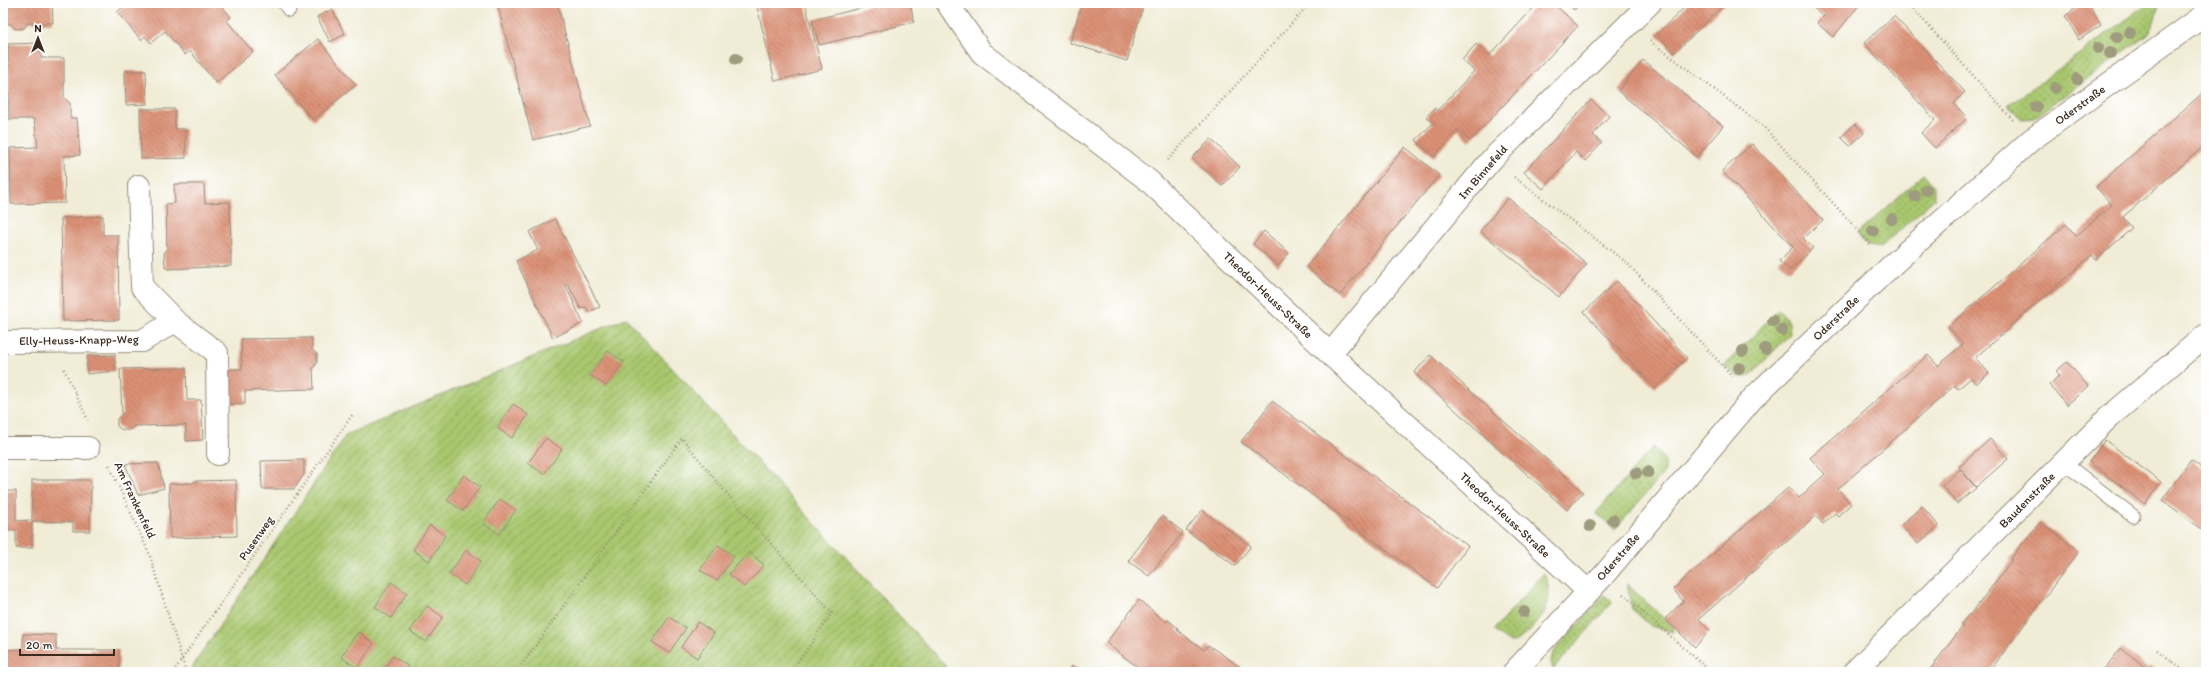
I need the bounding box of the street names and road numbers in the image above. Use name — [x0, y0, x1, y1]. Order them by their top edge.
street label: Oderstraße — [2052, 82, 2108, 128]
street label: Im Binnefeld — [1456, 142, 1511, 202]
street label: Theodor-Heuss-Straße — [1221, 249, 1316, 341]
street label: Oderstraße — [1810, 292, 1862, 343]
street label: Elly-Heuss-Knapp-Weg — [19, 332, 140, 348]
street label: Am Frankenfeld — [111, 460, 159, 541]
street label: Theodor-Heuss-Straße — [1457, 469, 1553, 561]
street label: Baudenstraße — [1996, 469, 2058, 531]
street label: Pusenweg — [236, 512, 277, 563]
street label: Oderstraße — [1593, 530, 1643, 584]

